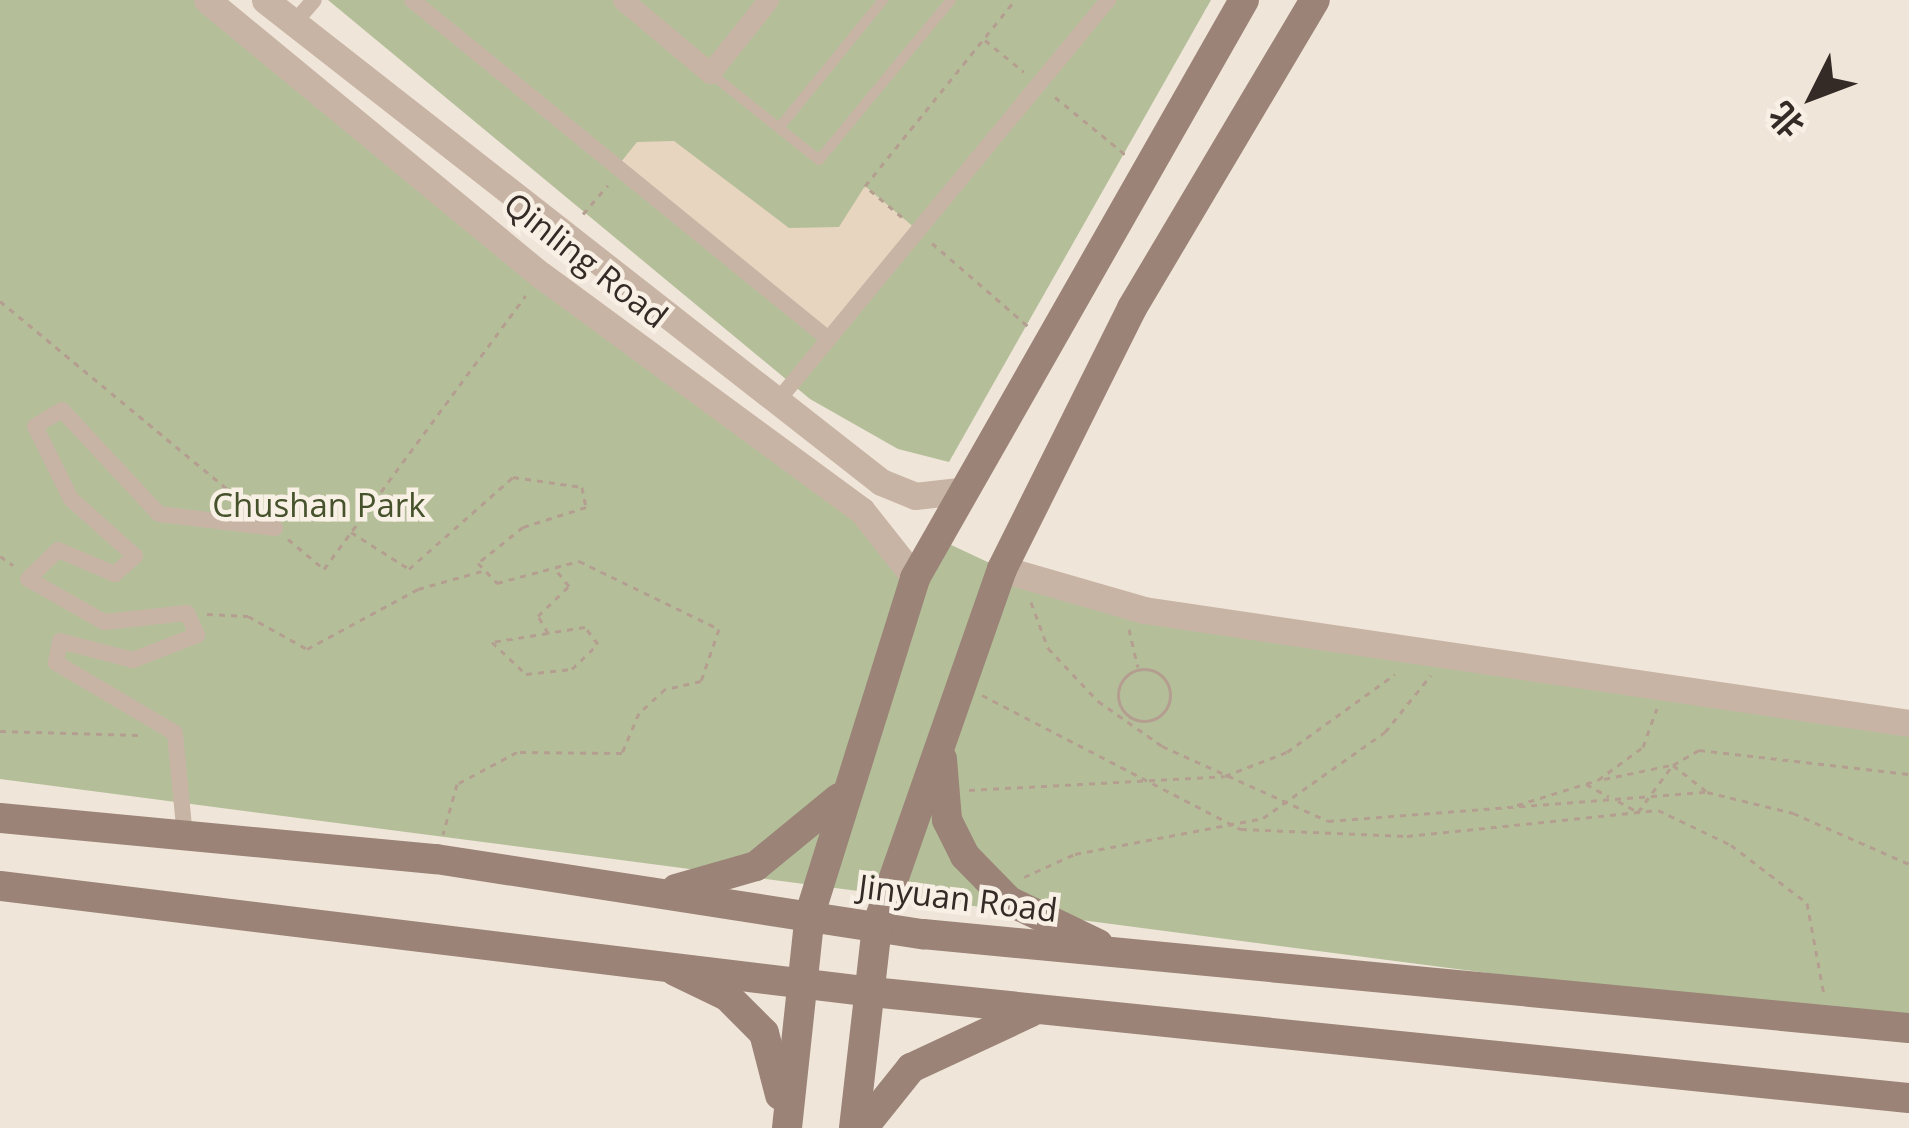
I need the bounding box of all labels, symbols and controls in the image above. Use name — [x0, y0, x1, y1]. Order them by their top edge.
north arrow — [1753, 36, 1873, 156]
text: 北 — [1758, 93, 1814, 148]
street label: Qinling Road — [496, 184, 676, 336]
park label: Chushan Park — [212, 485, 426, 525]
street label: Jinyuan Road — [856, 866, 1060, 930]

